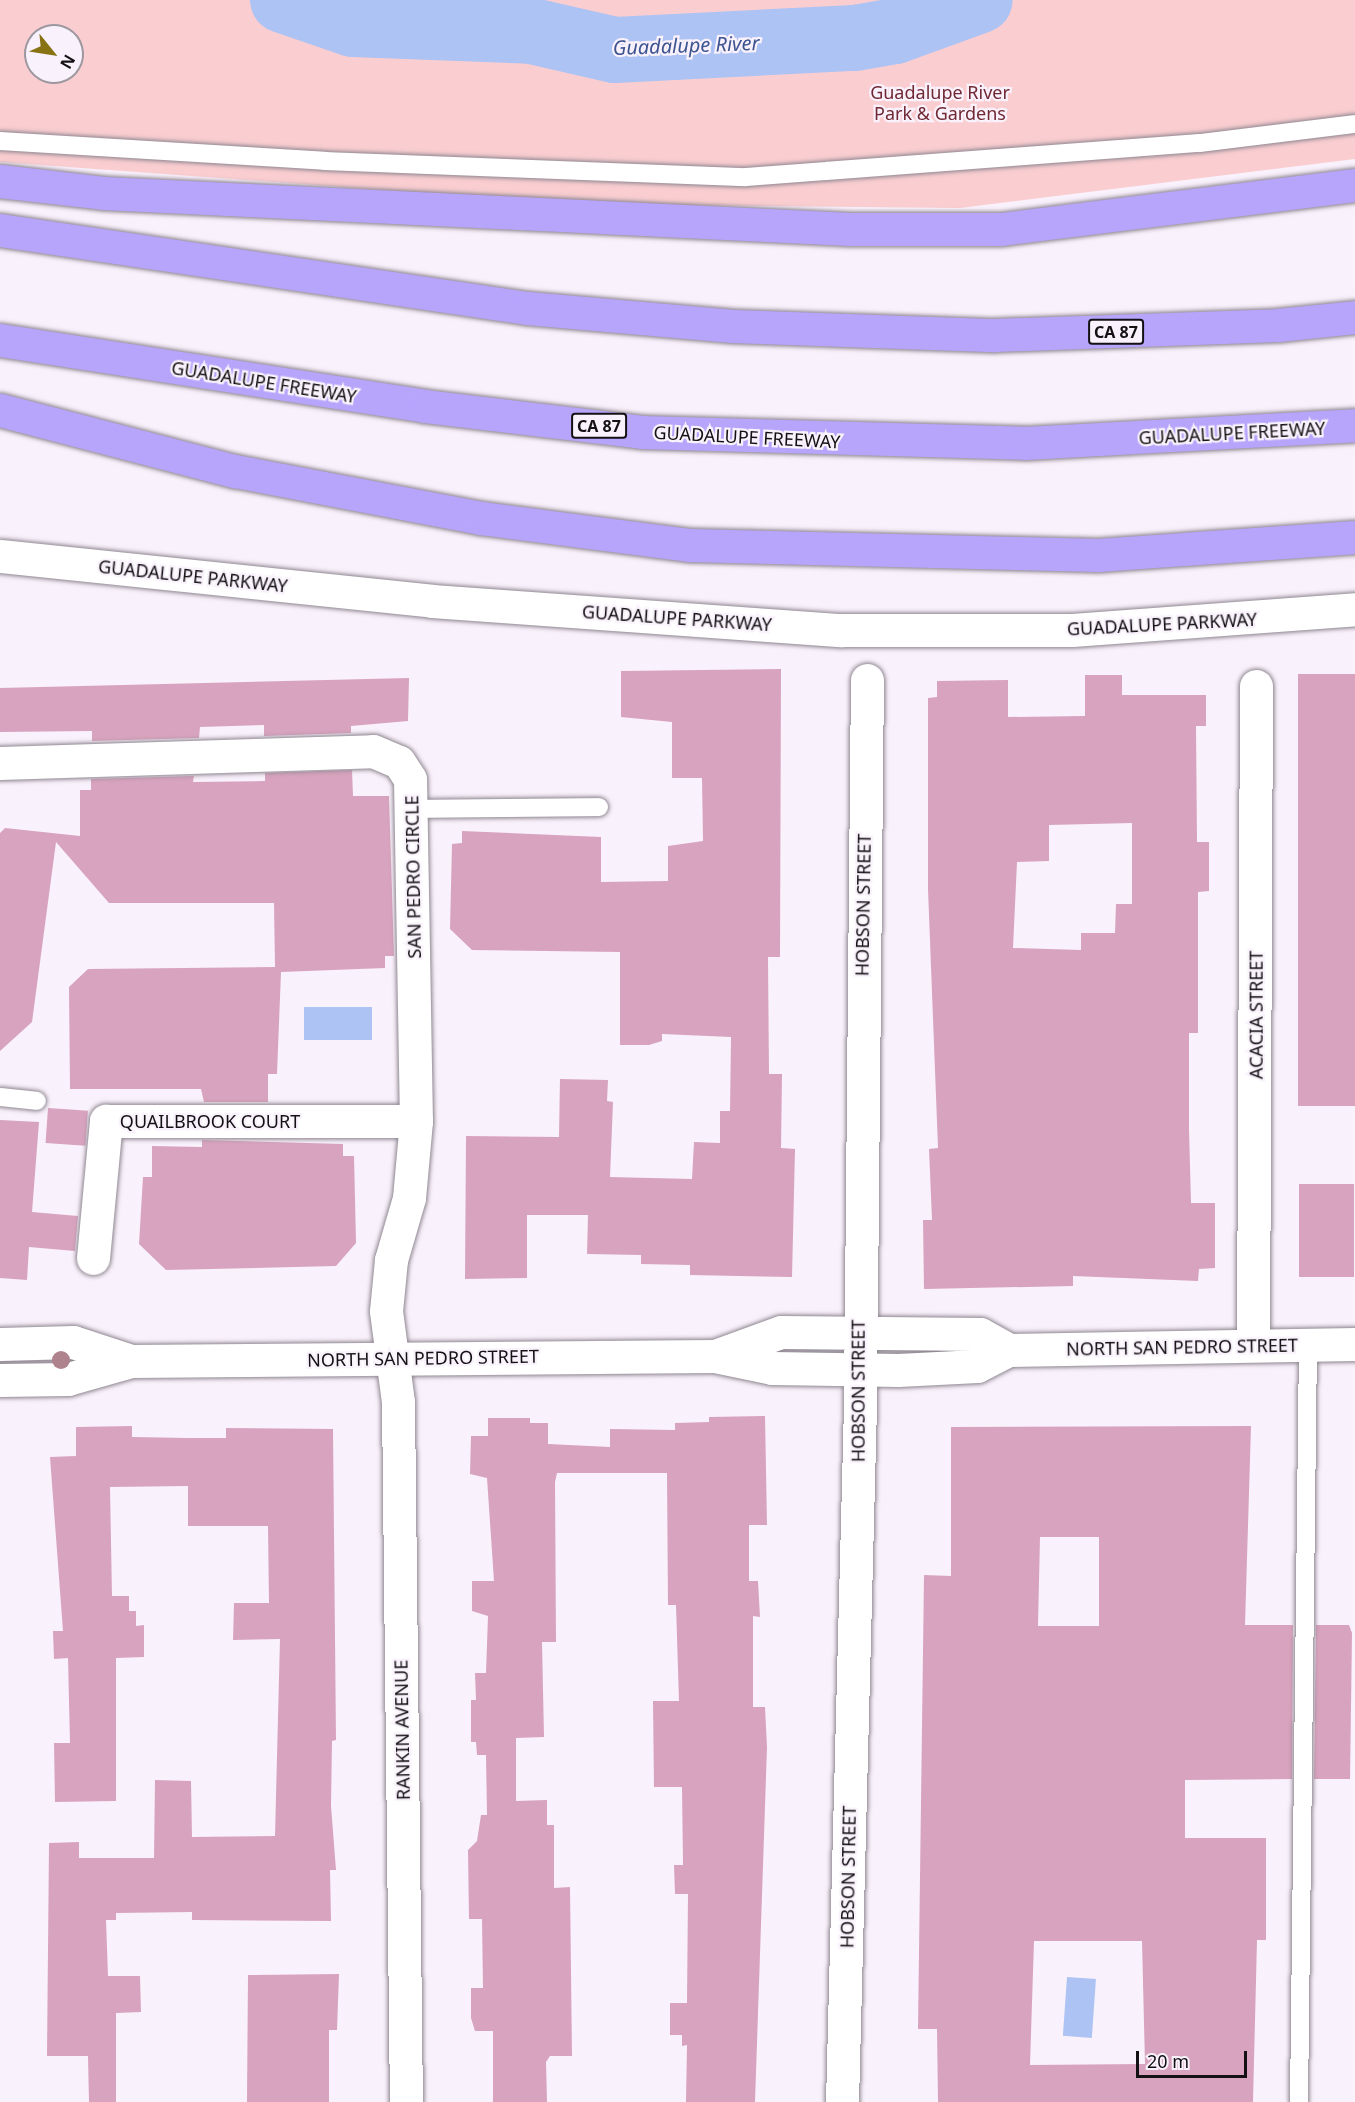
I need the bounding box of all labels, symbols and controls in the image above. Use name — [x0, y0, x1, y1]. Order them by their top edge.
north arrow — [24, 24, 84, 84]
water label: Guadalupe River — [612, 30, 760, 60]
text: N — [55, 51, 81, 73]
park label: Guadalupe River Park & Gardens — [870, 82, 1010, 124]
road number: CA 87 — [1088, 319, 1144, 345]
street label: GUADALUPE FREEWAY — [170, 357, 358, 407]
road number: CA 87 — [570, 413, 628, 439]
street label: GUADALUPE FREEWAY — [1138, 417, 1326, 449]
street label: GUADALUPE FREEWAY — [653, 421, 841, 453]
street label: GUADALUPE PARKWAY — [97, 555, 289, 597]
street label: GUADALUPE PARKWAY — [581, 601, 773, 635]
street label: GUADALUPE PARKWAY — [1066, 608, 1258, 640]
street label: SAN PEDRO CIRCLE — [401, 795, 425, 959]
street label: HOBSON STREET — [851, 834, 875, 976]
street label: ACACIA STREET — [1245, 951, 1267, 1079]
street label: QUAILBROOK COURT — [120, 1110, 300, 1132]
street label: HOBSON STREET — [847, 1320, 869, 1462]
street label: NORTH SAN PEDRO STREET — [1066, 1334, 1298, 1360]
street label: NORTH SAN PEDRO STREET — [307, 1345, 539, 1371]
street label: RANKIN AVENUE — [390, 1660, 414, 1800]
street label: HOBSON STREET — [836, 1806, 860, 1948]
scale bar — [1139, 2039, 1250, 2077]
text: 20 m — [1147, 2049, 1189, 2073]

